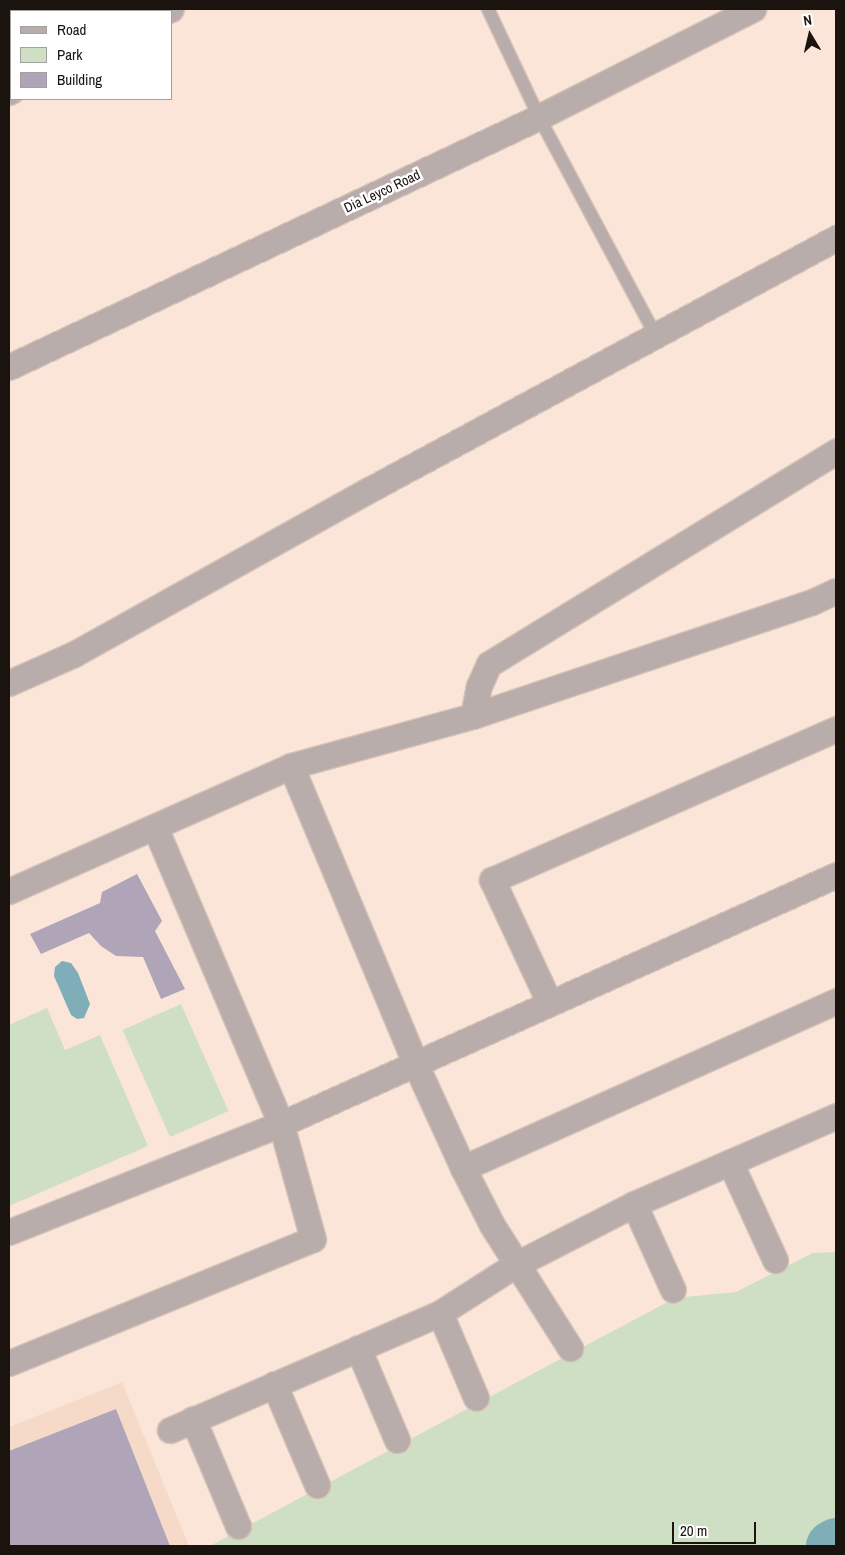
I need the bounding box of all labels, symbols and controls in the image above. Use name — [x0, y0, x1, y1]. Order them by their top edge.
legend — [10, 10, 172, 100]
north arrow — [785, 10, 835, 60]
text: N — [802, 11, 813, 30]
text: Road — [57, 19, 86, 40]
text: Park — [57, 44, 82, 65]
text: Building — [57, 69, 102, 90]
street label: Dia Leyco Road — [341, 166, 423, 216]
scale bar — [675, 1512, 759, 1544]
text: 20 m — [680, 1520, 707, 1541]

